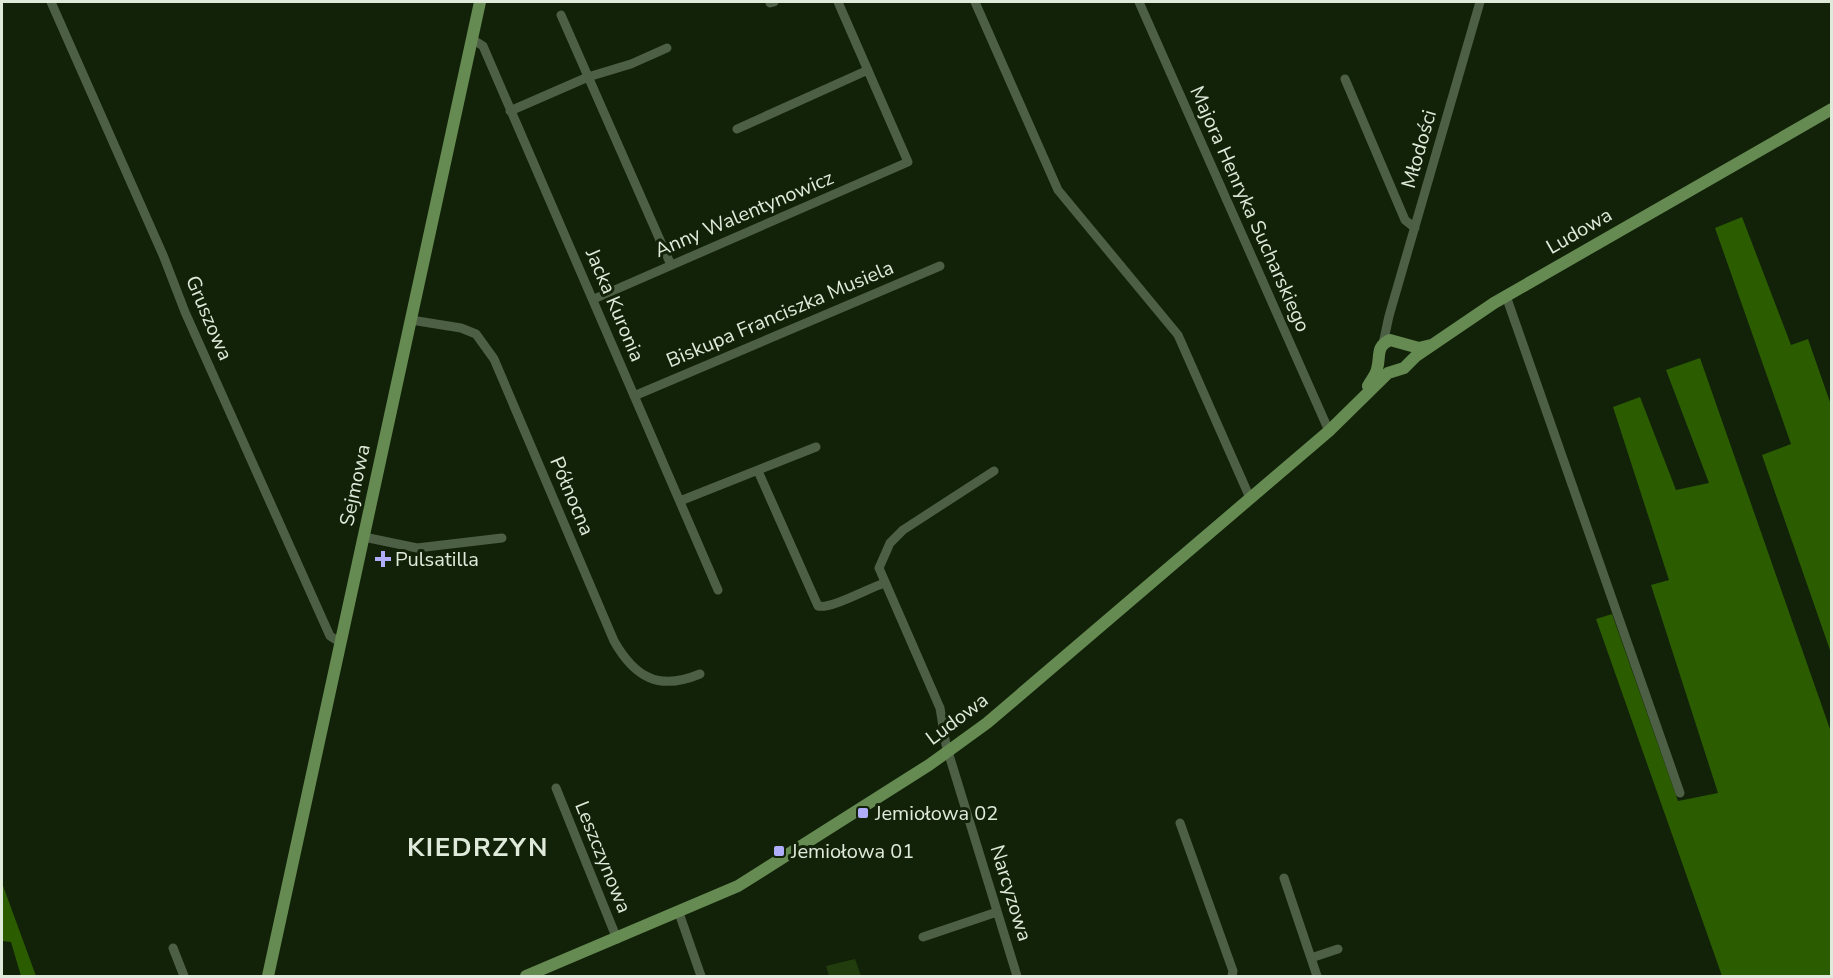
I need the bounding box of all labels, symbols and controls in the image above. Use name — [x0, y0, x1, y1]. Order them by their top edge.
street label: Majora Henryka Sucharskiego — [1183, 82, 1317, 336]
street label: Młodości — [1395, 107, 1443, 191]
street label: Anny Walentynowicz — [651, 164, 837, 264]
street label: Ludowa — [1541, 201, 1617, 261]
street label: Jacka Kuronia — [579, 243, 651, 366]
street label: Biskupa Franciszka Musiela — [662, 254, 898, 374]
street label: Gruszowa — [179, 271, 239, 365]
street label: Sejmowa — [333, 442, 377, 528]
street label: Północna — [543, 453, 601, 539]
place label: Pulsatilla — [395, 546, 479, 573]
marker: Pulsatilla — [376, 552, 390, 566]
street label: Ludowa — [920, 687, 994, 751]
street label: Leszczynowa — [568, 797, 638, 917]
place label: Jemiołowa 02 — [874, 800, 998, 827]
marker: Jemiołowa 02 — [856, 806, 870, 820]
district label: KIEDRZYN — [407, 830, 549, 865]
place label: Jemiołowa 01 — [790, 838, 914, 865]
street label: Narcyzowa — [984, 842, 1038, 944]
marker: Jemiołowa 01 — [772, 844, 786, 858]

